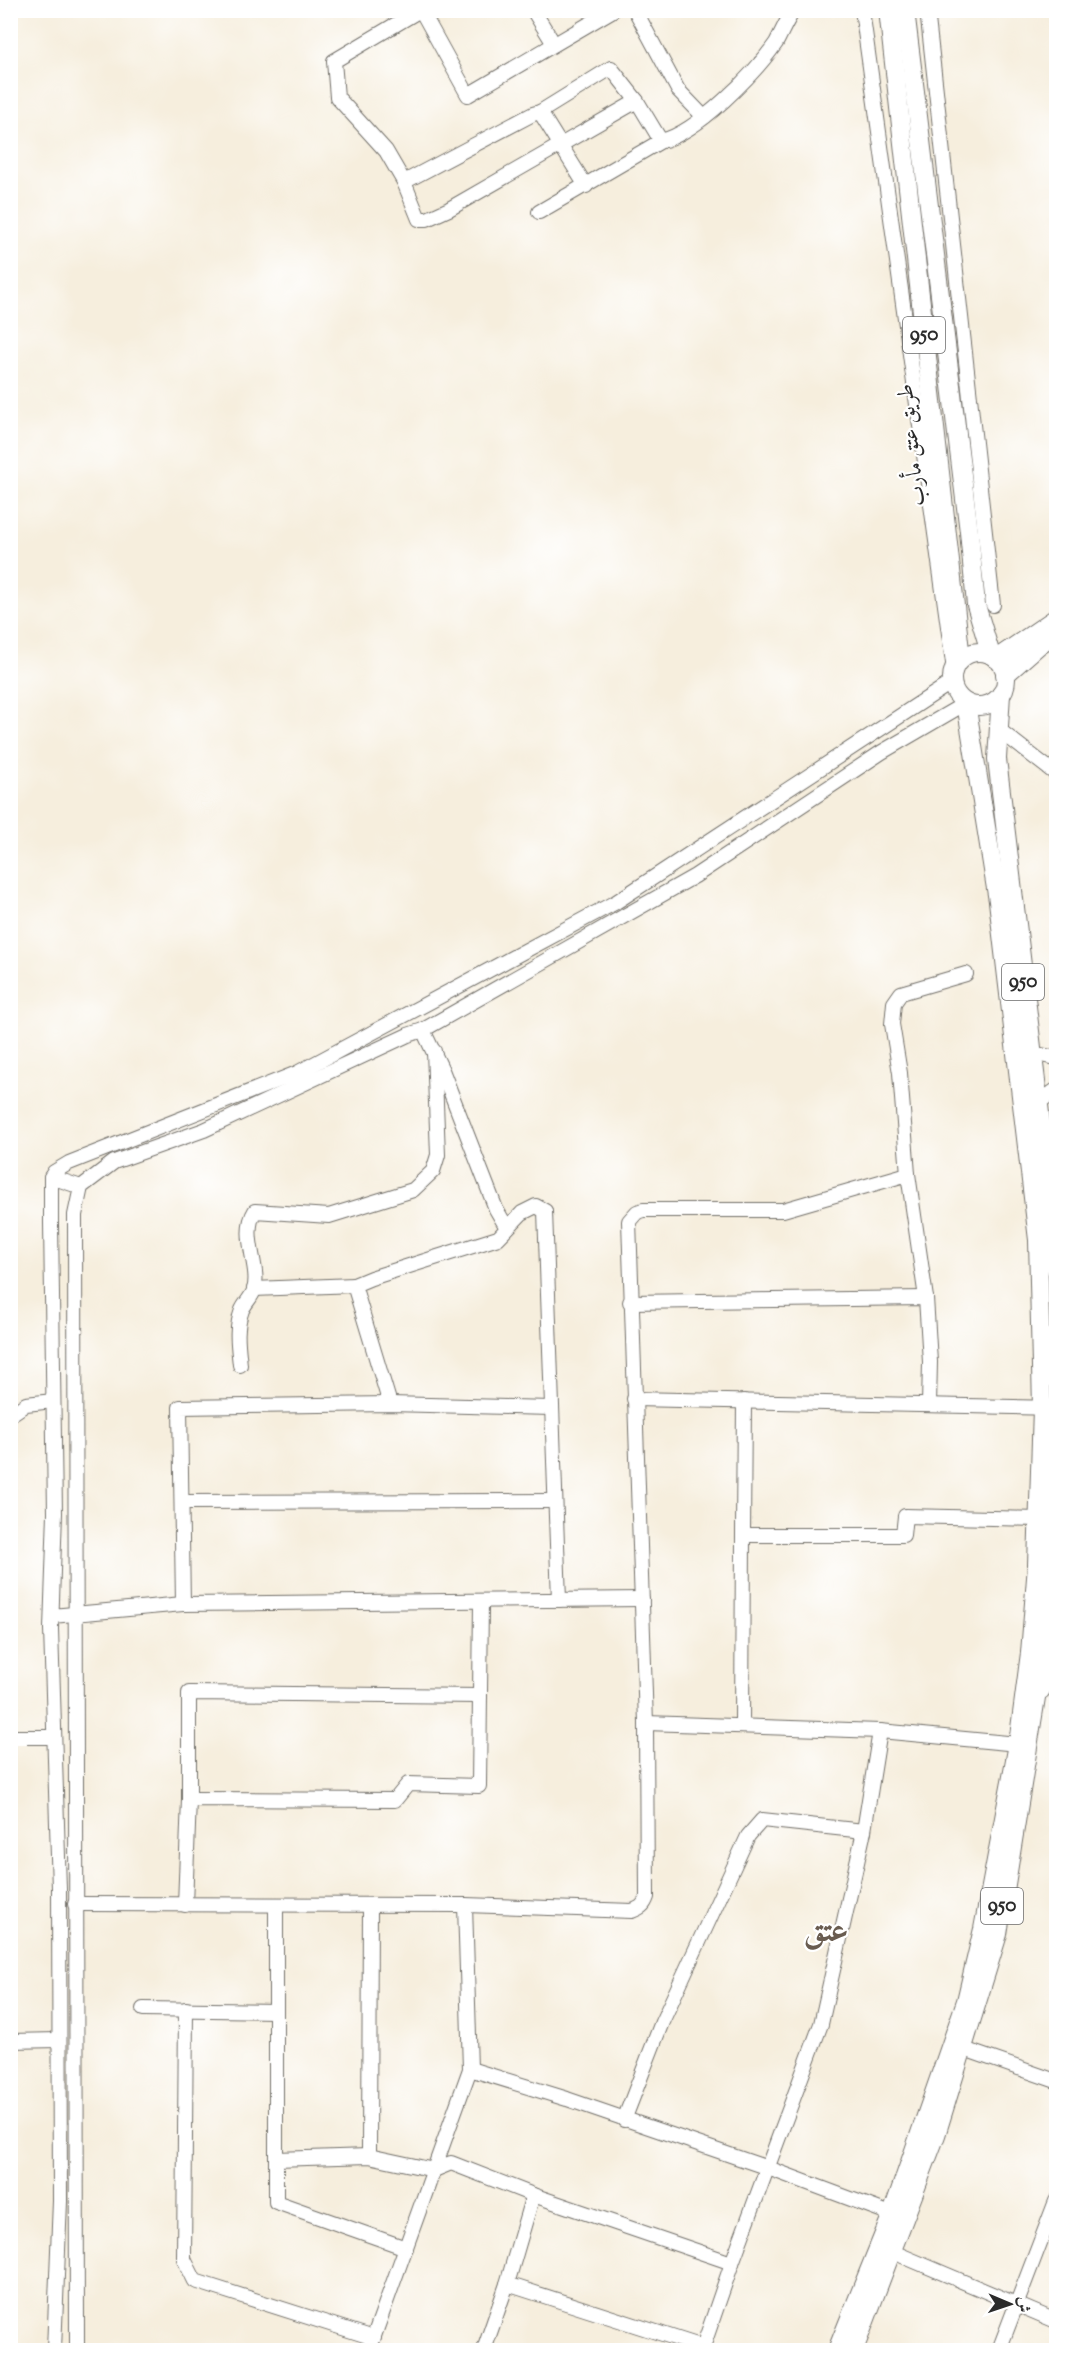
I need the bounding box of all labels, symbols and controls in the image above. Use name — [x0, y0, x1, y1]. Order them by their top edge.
road number: 950 — [903, 317, 945, 353]
street label: طريق عتق مأرب — [889, 382, 935, 508]
road number: 950 — [1002, 964, 1044, 1000]
road number: 950 — [981, 1888, 1023, 1924]
district label: عتق — [803, 1907, 849, 1956]
north arrow — [980, 2274, 1040, 2334]
text: ش — [1011, 2296, 1034, 2313]

